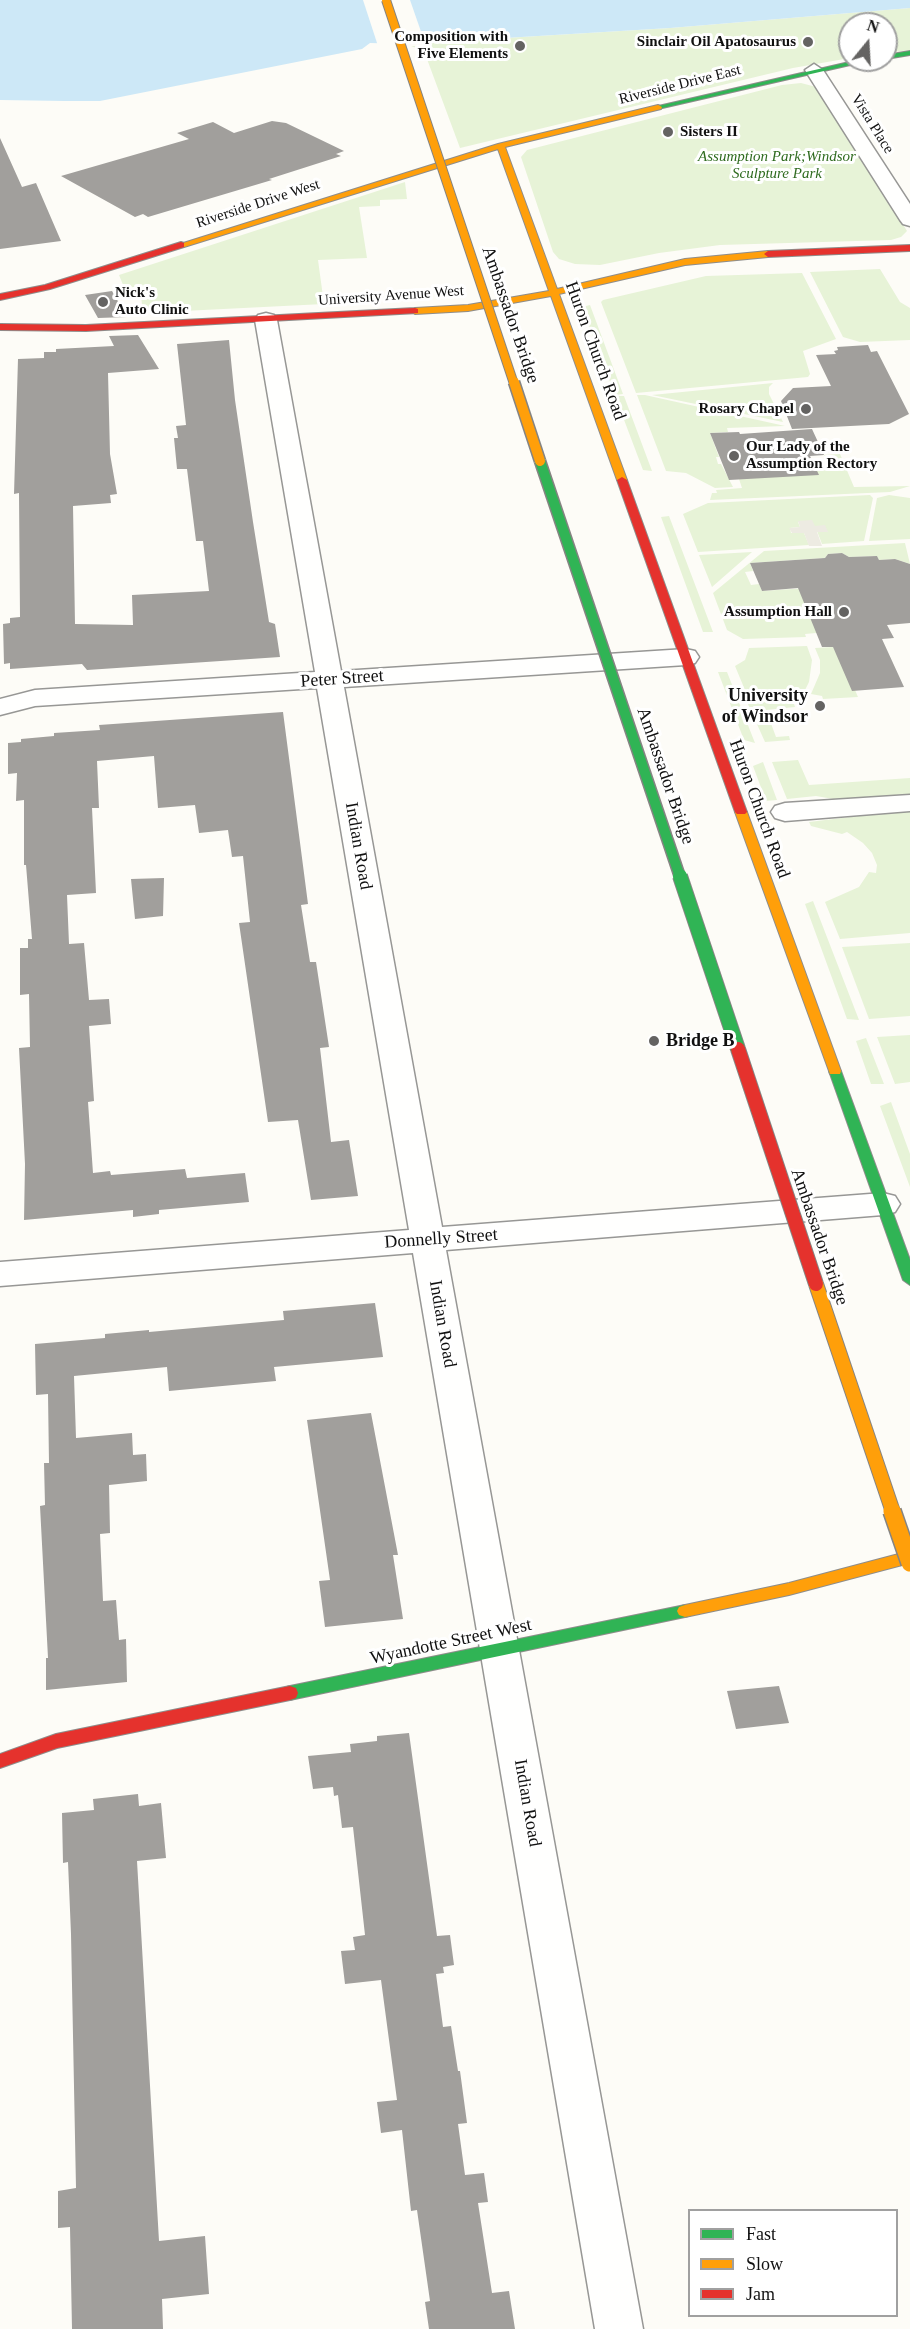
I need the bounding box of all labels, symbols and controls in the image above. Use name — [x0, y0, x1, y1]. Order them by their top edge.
north arrow — [838, 12, 898, 72]
text: N — [865, 16, 881, 36]
place label: Composition with Five Elements — [394, 28, 508, 63]
place label: Sinclair Oil Apatosaurus — [637, 33, 796, 51]
marker: Sinclair Oil Apatosaurus — [801, 35, 815, 49]
marker: Composition with Five Elements — [513, 39, 527, 53]
street label: Riverside Drive East — [617, 61, 743, 109]
street label: Vista Place — [847, 91, 897, 157]
place label: Sisters II — [680, 123, 738, 141]
marker: Sisters II — [661, 125, 675, 139]
park label: Assumption Park;Windsor Sculpture Park — [698, 148, 856, 183]
street label: Riverside Drive West — [194, 176, 322, 232]
street label: Ambassador Bridge — [476, 244, 544, 386]
street label: Huron Church Road — [560, 279, 630, 423]
street label: University Avenue West — [318, 282, 464, 310]
place label: Nick's Auto Clinic — [115, 284, 189, 319]
marker: Nick's Auto Clinic — [96, 295, 110, 309]
place label: Rosary Chapel — [699, 400, 794, 418]
marker: Rosary Chapel — [799, 402, 813, 416]
place label: Our Lady of the Assumption Rectory — [746, 438, 877, 473]
marker: Our Lady of the Assumption Rectory — [727, 449, 741, 463]
place label: Assumption Hall — [724, 603, 832, 621]
marker: Assumption Hall — [837, 605, 851, 619]
street label: Peter Street — [300, 665, 384, 693]
place label: University of Windsor — [722, 685, 808, 728]
marker: University of Windsor — [813, 699, 827, 713]
street label: Ambassador Bridge — [631, 705, 699, 847]
street label: Huron Church Road — [724, 737, 794, 881]
street label: Indian Road — [340, 801, 376, 891]
place label: Bridge B — [666, 1030, 735, 1052]
marker: Bridge B — [647, 1034, 661, 1048]
street label: Ambassador Bridge — [785, 1166, 853, 1308]
street label: Donnelly Street — [384, 1224, 498, 1254]
street label: Indian Road — [424, 1279, 460, 1369]
street label: Wyandotte Street West — [368, 1614, 534, 1670]
street label: Indian Road — [509, 1758, 545, 1848]
legend — [688, 2209, 898, 2317]
text: Fast — [746, 2224, 776, 2244]
text: Slow — [746, 2254, 783, 2274]
text: Jam — [746, 2284, 775, 2304]

